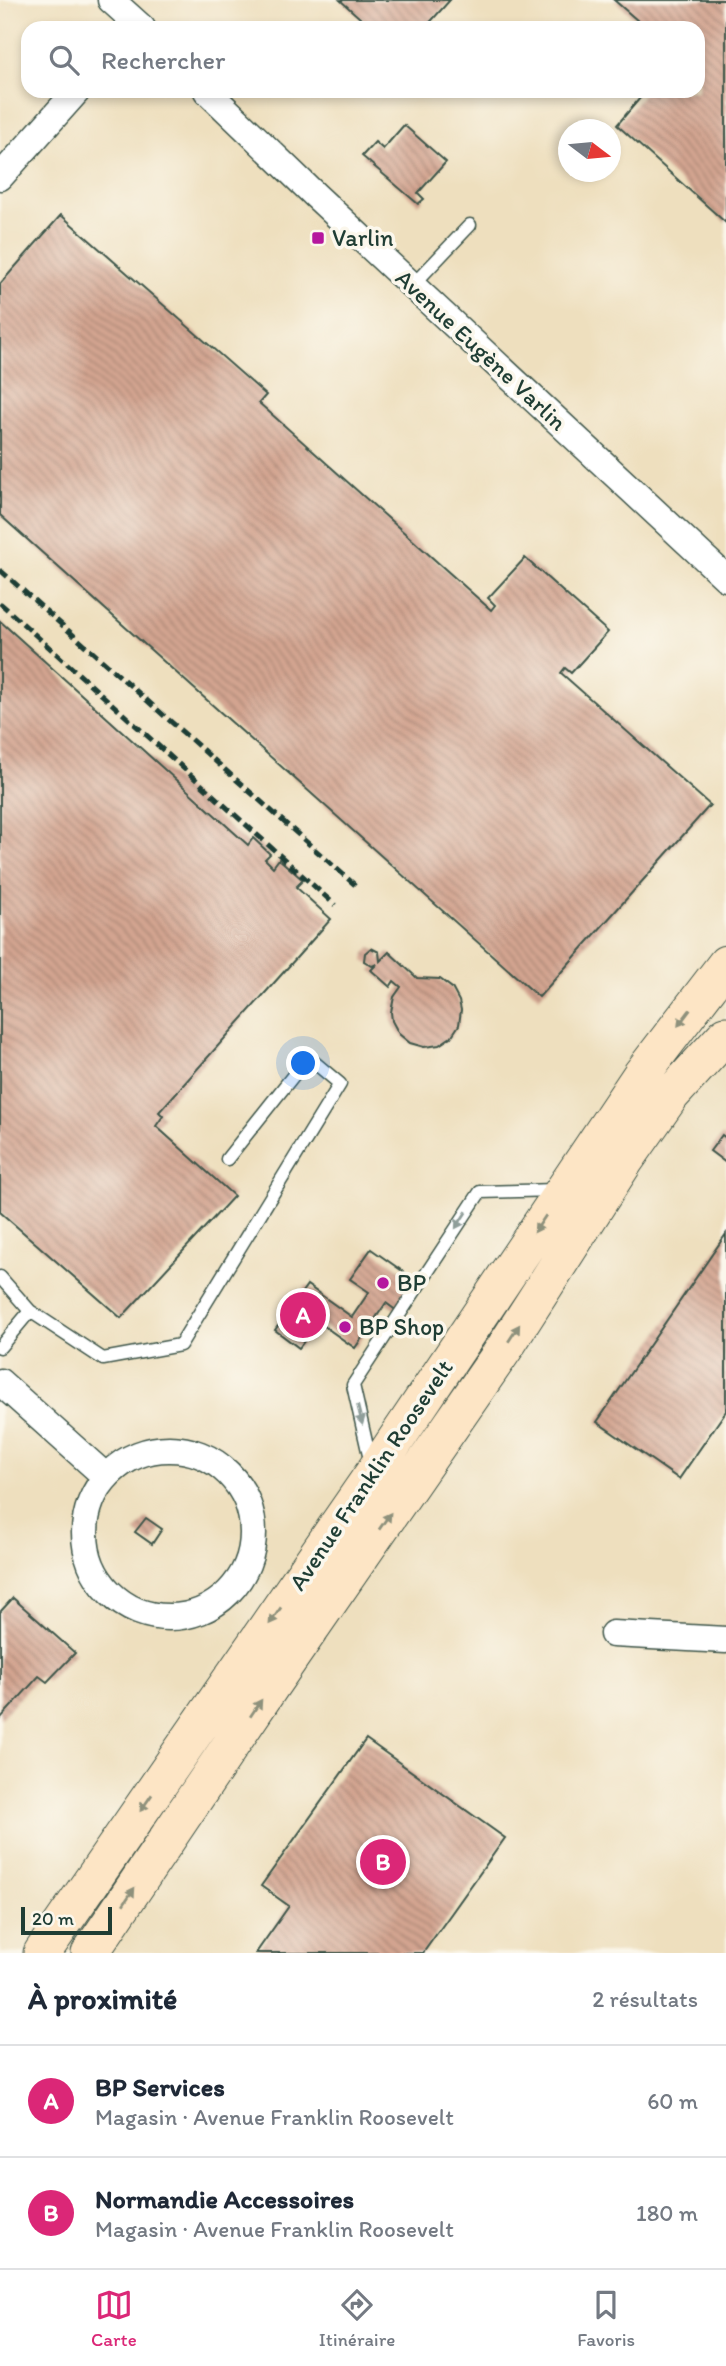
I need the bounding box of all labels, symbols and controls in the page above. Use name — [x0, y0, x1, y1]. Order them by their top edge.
search box — [21, 21, 705, 98]
icon: search — [45, 41, 83, 79]
text: Rechercher — [101, 44, 225, 76]
north arrow — [558, 119, 621, 182]
place label: Varlin — [332, 223, 394, 252]
marker: Varlin — [310, 230, 326, 246]
street label: Avenue Eugène Varlin — [390, 263, 573, 437]
one-way arrow — [676, 1008, 691, 1026]
your location — [286, 1046, 320, 1080]
one-way arrow — [454, 1211, 468, 1229]
one-way arrow — [534, 1215, 547, 1234]
place label: BP — [397, 1268, 427, 1297]
marker: BP — [375, 1275, 391, 1291]
pin: A — [280, 1289, 326, 1341]
place label: BP Shop — [359, 1312, 444, 1341]
marker: BP Shop — [337, 1319, 353, 1335]
one-way arrow — [508, 1324, 521, 1343]
street label: Avenue Franklin Roosevelt — [283, 1354, 459, 1596]
one-way arrow — [355, 1404, 366, 1426]
one-way arrow — [378, 1512, 392, 1530]
one-way arrow — [269, 1606, 282, 1625]
one-way arrow — [249, 1699, 263, 1717]
one-way arrow — [139, 1794, 153, 1812]
pin: B — [360, 1836, 406, 1888]
one-way arrow — [122, 1887, 135, 1906]
scale bar — [21, 1904, 112, 1936]
text: 20 m — [32, 1907, 74, 1930]
text: À proximité — [28, 1980, 177, 2017]
text: 2 résultats — [592, 1985, 698, 2013]
text: BP Services — [95, 2071, 225, 2103]
text: A — [44, 2087, 58, 2115]
text: 60 m — [647, 2087, 698, 2115]
text: Magasin · Avenue Franklin Roosevelt — [95, 2103, 454, 2131]
text: Normandie Accessoires — [95, 2183, 354, 2215]
text: B — [44, 2199, 58, 2227]
text: 180 m — [636, 2199, 698, 2227]
text: Magasin · Avenue Franklin Roosevelt — [95, 2215, 454, 2243]
tab: Carte — [91, 2286, 137, 2351]
tab: Itinéraire — [319, 2286, 395, 2351]
tab: Favoris — [577, 2286, 635, 2351]

